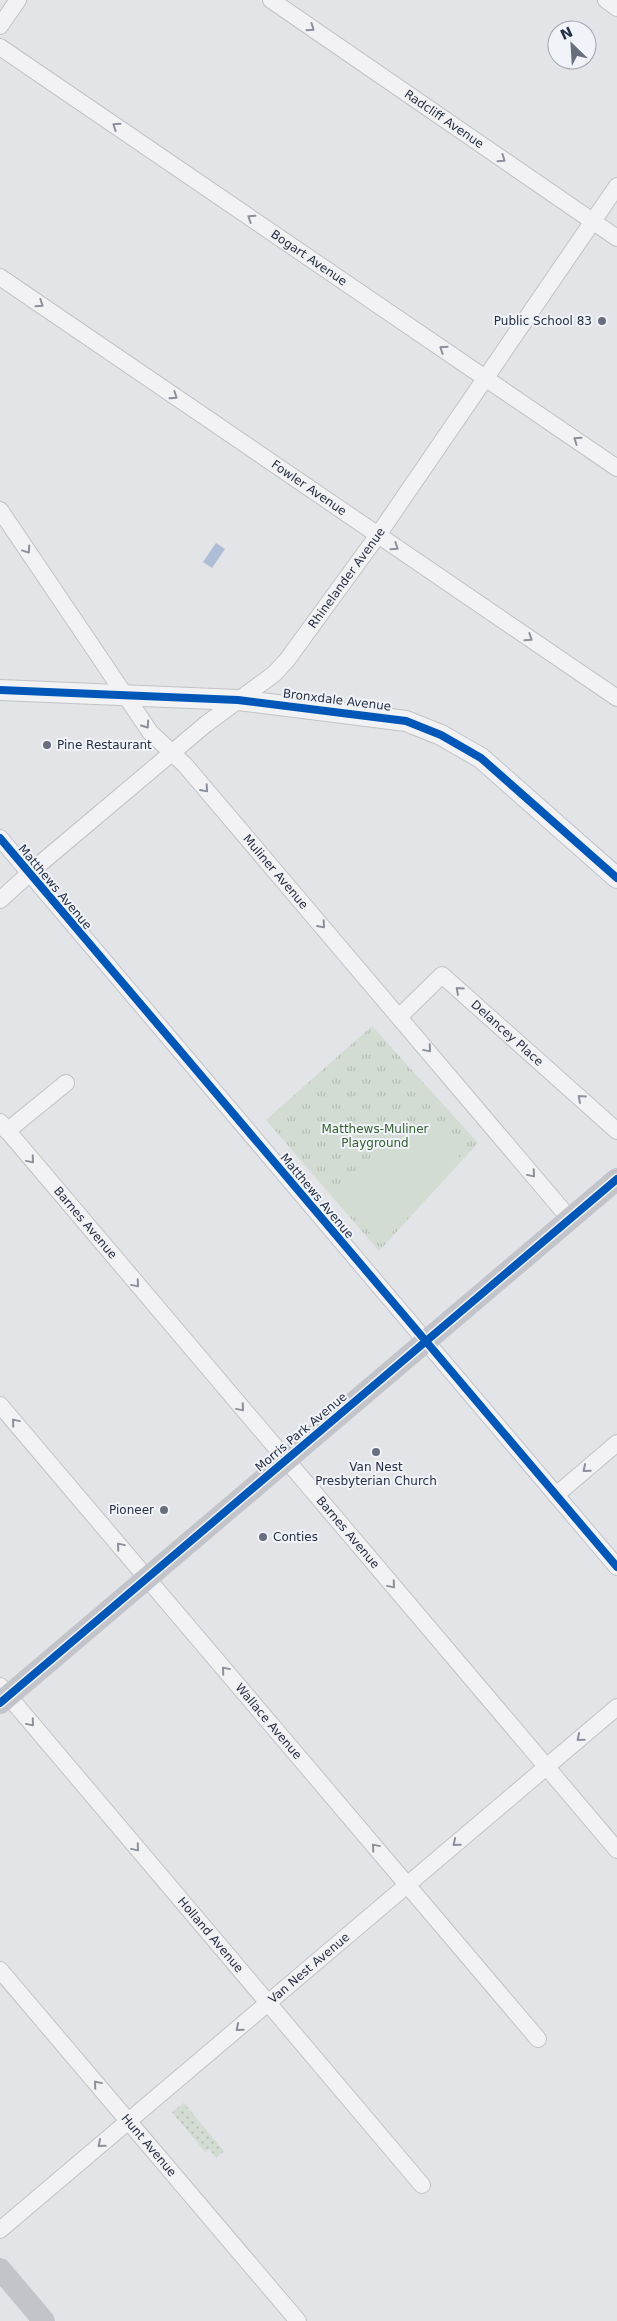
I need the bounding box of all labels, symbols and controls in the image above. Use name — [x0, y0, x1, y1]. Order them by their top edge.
north arrow — [547, 20, 597, 70]
one-way arrow — [305, 22, 315, 31]
text: N — [558, 23, 575, 43]
street label: Radcliff Avenue — [402, 87, 486, 151]
one-way arrow — [113, 123, 122, 132]
one-way arrow — [497, 153, 506, 162]
one-way arrow — [247, 215, 256, 224]
street label: Bogart Avenue — [268, 227, 350, 289]
one-way arrow — [34, 298, 44, 307]
place label: Public School 83 — [494, 314, 592, 328]
marker: Public School 83 — [596, 315, 608, 327]
one-way arrow — [439, 346, 448, 355]
one-way arrow — [169, 390, 178, 399]
one-way arrow — [573, 437, 582, 447]
street label: Fowler Avenue — [269, 457, 349, 518]
street label: Rhinelander Avenue — [305, 525, 388, 631]
one-way arrow — [389, 541, 399, 550]
one-way arrow — [21, 545, 30, 554]
one-way arrow — [524, 632, 533, 641]
street label: Bronxdale Avenue — [282, 686, 392, 714]
one-way arrow — [140, 719, 149, 729]
place label: Pine Restaurant — [57, 738, 152, 752]
marker: Pine Restaurant — [41, 739, 53, 751]
one-way arrow — [200, 783, 209, 792]
street label: Muliner Avenue — [240, 832, 311, 912]
street label: Matthews Avenue — [15, 842, 95, 932]
one-way arrow — [317, 920, 326, 929]
one-way arrow — [456, 988, 465, 996]
street label: Delancey Place — [468, 997, 546, 1069]
one-way arrow — [422, 1043, 430, 1052]
one-way arrow — [577, 1095, 586, 1104]
park label: Matthews-Muliner Playground — [321, 1122, 429, 1150]
street label: Matthews Avenue — [277, 1151, 357, 1241]
one-way arrow — [26, 1154, 35, 1163]
one-way arrow — [526, 1168, 535, 1177]
street label: Barnes Avenue — [51, 1184, 120, 1262]
one-way arrow — [131, 1278, 140, 1287]
street label: Morris Park Avenue — [252, 1390, 350, 1474]
one-way arrow — [236, 1402, 245, 1411]
one-way arrow — [12, 1419, 20, 1428]
marker: Van Nest Presbyterian Church — [370, 1446, 382, 1458]
place label: Van Nest Presbyterian Church — [315, 1460, 437, 1488]
one-way arrow — [583, 1463, 592, 1472]
street label: Barnes Avenue — [313, 1494, 382, 1571]
place label: Pioneer — [109, 1503, 154, 1517]
marker: Pioneer — [158, 1504, 170, 1516]
place label: Conties — [273, 1530, 318, 1544]
marker: Conties — [257, 1531, 269, 1543]
one-way arrow — [117, 1543, 125, 1552]
one-way arrow — [386, 1579, 395, 1588]
one-way arrow — [222, 1667, 230, 1676]
street label: Wallace Avenue — [232, 1681, 305, 1762]
one-way arrow — [26, 1717, 34, 1726]
one-way arrow — [576, 1732, 585, 1741]
one-way arrow — [452, 1837, 461, 1846]
one-way arrow — [130, 1842, 139, 1851]
one-way arrow — [372, 1844, 381, 1853]
street label: Holland Avenue — [175, 1894, 246, 1975]
street label: Van Nest Avenue — [266, 1930, 352, 2006]
one-way arrow — [236, 2022, 245, 2031]
one-way arrow — [94, 2081, 102, 2090]
street label: Hunt Avenue — [118, 2111, 179, 2179]
one-way arrow — [98, 2138, 107, 2147]

